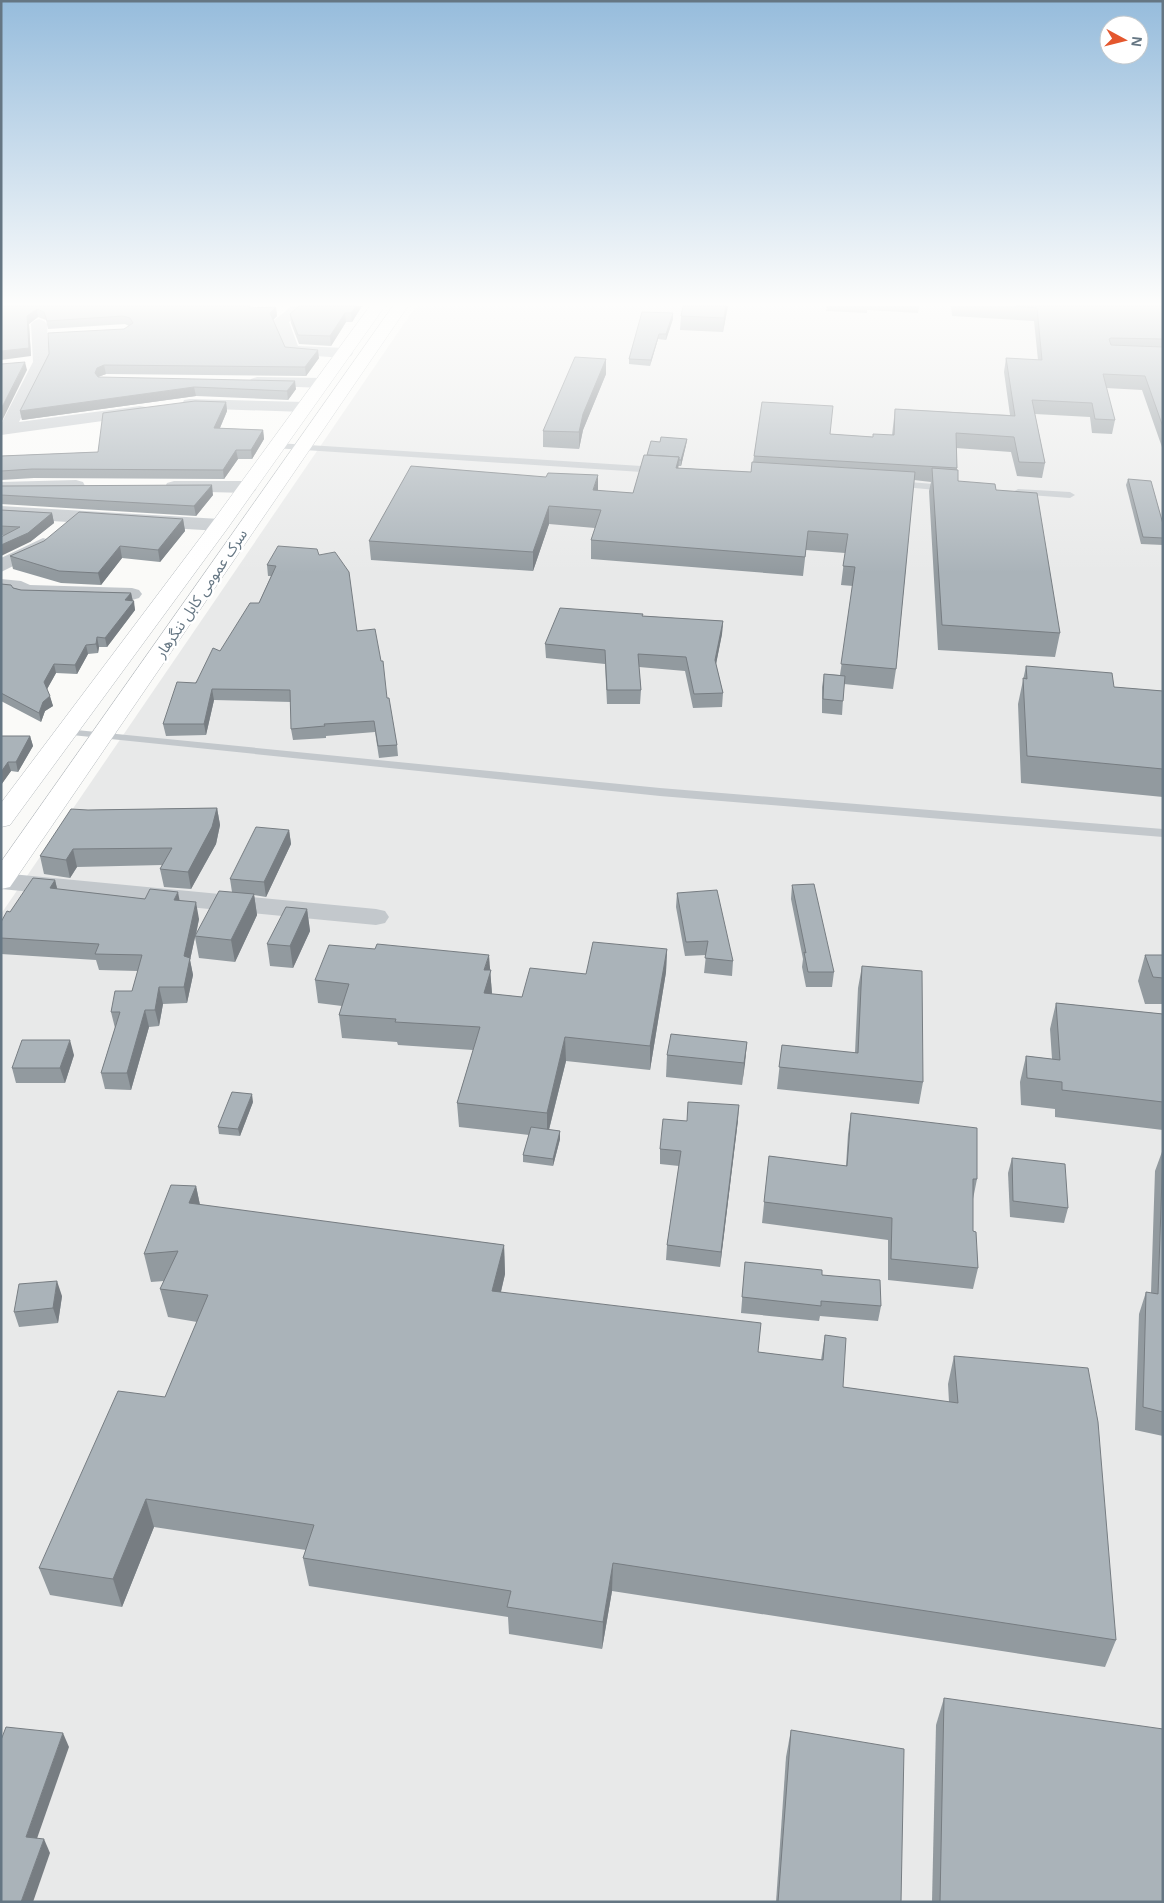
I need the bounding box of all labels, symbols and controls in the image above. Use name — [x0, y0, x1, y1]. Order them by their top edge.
north arrow — [1099, 15, 1149, 65]
text: N — [1128, 36, 1145, 48]
street label: سرک عمومی کابل ننگرهار — [151, 525, 251, 662]

